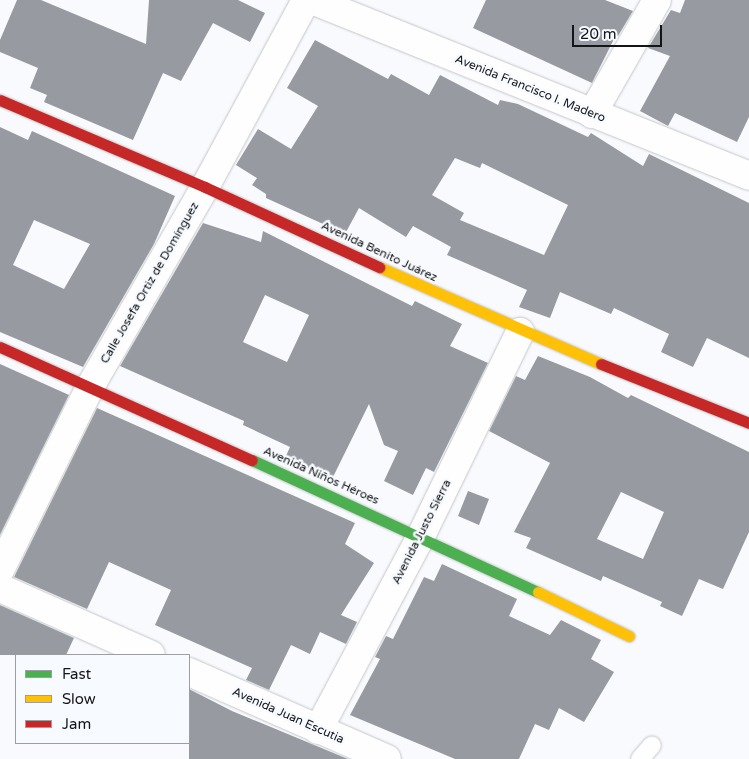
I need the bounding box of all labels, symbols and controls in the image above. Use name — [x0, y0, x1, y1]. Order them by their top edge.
scale bar — [574, 15, 664, 47]
text: 20 m — [580, 25, 617, 43]
street label: Avenida Francisco I. Madero — [453, 52, 607, 126]
street label: Calle Josefa Ortiz de Domínguez — [98, 200, 202, 366]
street label: Avenida Benito Juárez — [319, 219, 439, 285]
street label: Avenida Niños Héroes — [261, 444, 381, 508]
street label: Avenida Justo Sierra — [389, 477, 455, 587]
legend — [15, 654, 190, 744]
text: Fast — [62, 665, 91, 683]
street label: Avenida Juan Escutia — [230, 685, 346, 747]
text: Slow — [62, 690, 96, 708]
text: Jam — [62, 715, 91, 733]

